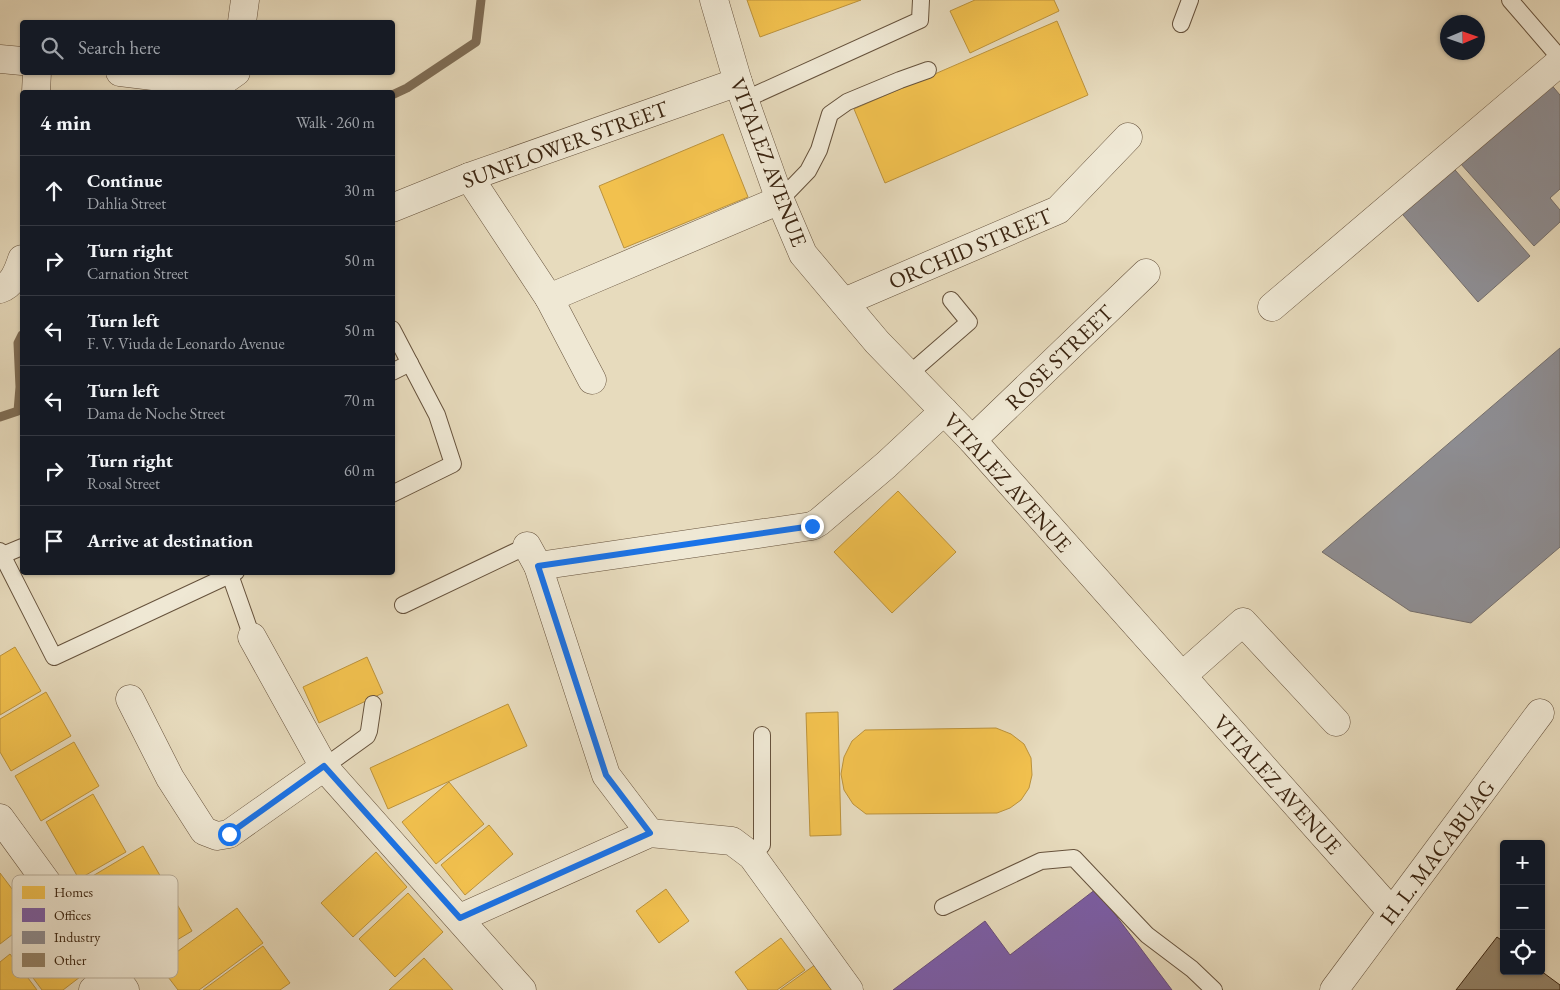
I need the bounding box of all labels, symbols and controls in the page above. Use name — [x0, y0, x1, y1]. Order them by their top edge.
north arrow — [1440, 15, 1485, 60]
search box — [20, 20, 395, 75]
icon: search — [38, 34, 66, 62]
text: Search here — [78, 35, 160, 60]
street label: VITALEZ AVENUE — [723, 74, 814, 251]
street label: SUNFLOWER STREET — [458, 94, 672, 195]
text: 4 min — [40, 109, 91, 136]
text: Walk · 260 m — [296, 112, 375, 133]
text: Continue — [87, 168, 162, 193]
icon: ahead — [40, 177, 68, 205]
text: 30 m — [344, 180, 375, 201]
text: Dahlia Street — [87, 193, 166, 214]
street label: ORCHID STREET — [884, 201, 1056, 296]
text: Turn right — [87, 238, 173, 263]
icon: right — [40, 247, 68, 275]
text: 50 m — [344, 250, 375, 271]
text: Carnation Street — [87, 263, 189, 284]
street label: ROSE STREET — [999, 298, 1120, 416]
text: Turn left — [87, 308, 159, 333]
icon: left — [40, 317, 68, 345]
text: 50 m — [344, 320, 375, 341]
text: F. V. Viuda de Leonardo Avenue — [87, 333, 285, 354]
text: Turn left — [87, 378, 159, 403]
icon: left — [40, 387, 68, 415]
text: 70 m — [344, 390, 375, 411]
text: Dama de Noche Street — [87, 403, 225, 424]
street label: VITALEZ AVENUE — [937, 406, 1078, 558]
text: Turn right — [87, 448, 173, 473]
icon: right — [40, 457, 68, 485]
text: 60 m — [344, 460, 375, 481]
text: Rosal Street — [87, 473, 160, 494]
route end — [801, 515, 824, 538]
icon: arrive — [40, 527, 68, 555]
text: Arrive at destination — [87, 528, 253, 553]
street label: VITALEZ AVENUE — [1207, 708, 1348, 860]
street label: H. L. MACABUAG — [1373, 774, 1502, 931]
route start — [218, 823, 241, 846]
map controls — [1500, 840, 1545, 975]
button: + — [1500, 840, 1545, 885]
legend — [12, 875, 178, 978]
text: Homes — [54, 883, 94, 901]
button: − — [1500, 885, 1545, 930]
text: Offices — [54, 906, 91, 924]
text: Industry — [54, 928, 101, 946]
button: locate — [1500, 930, 1545, 975]
text: Other — [54, 951, 87, 969]

